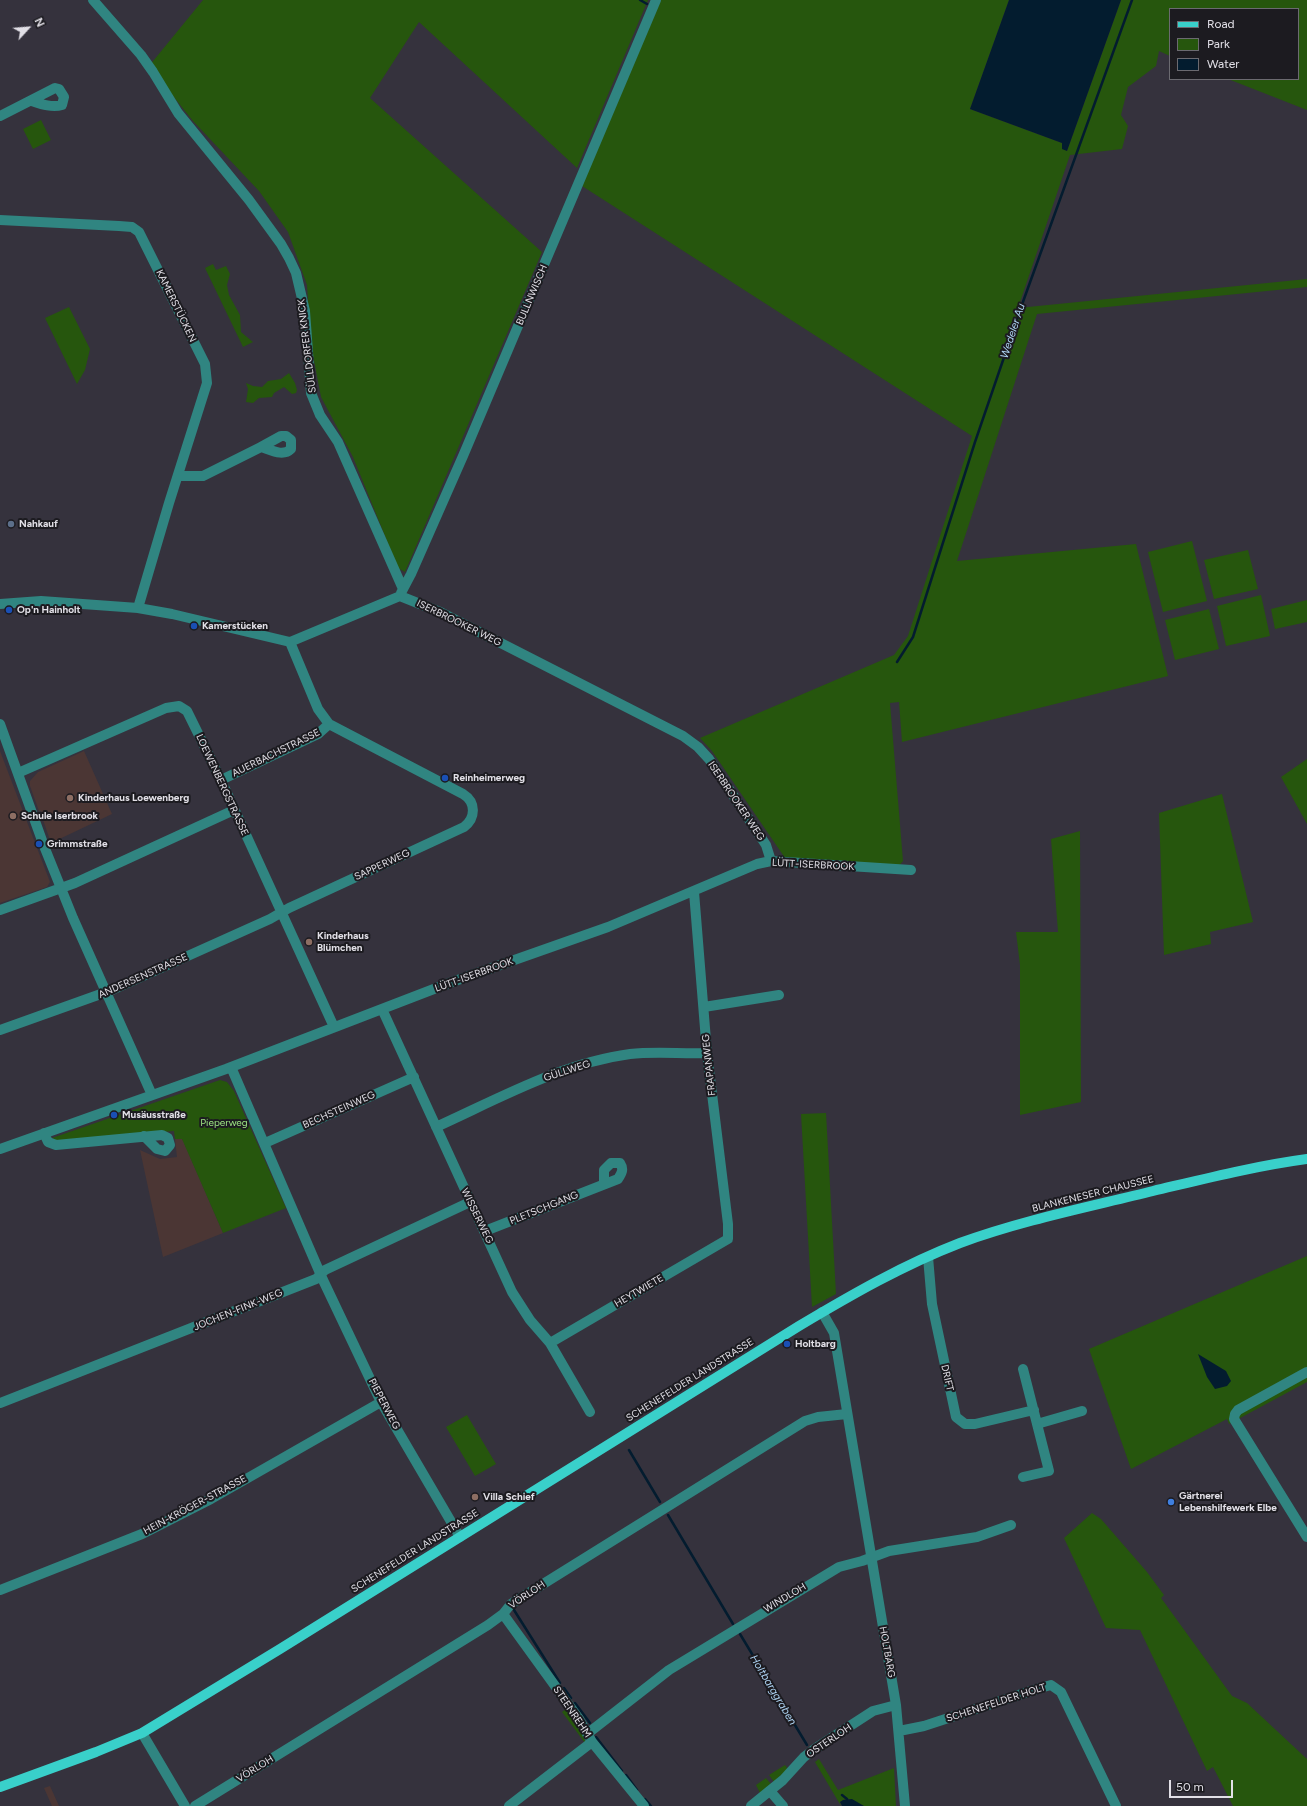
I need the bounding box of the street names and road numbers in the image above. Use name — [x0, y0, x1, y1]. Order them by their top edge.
street label: BULLNWISCH — [514, 263, 550, 327]
street label: KAMERSTÜCKEN — [153, 268, 199, 344]
street label: SÜLLDORFER KNICK — [295, 298, 319, 394]
street label: ISERBROOKER WEG — [415, 597, 503, 649]
street label: AUERBACHSTRASSE — [230, 726, 322, 780]
street label: LOEWENBERGSTRASSE — [193, 732, 251, 838]
street label: ISERBROOKER WEG — [705, 759, 767, 843]
street label: SAPPERWEG — [352, 847, 412, 883]
street label: LÜTT-ISERBROOK — [772, 857, 854, 873]
street label: ANDERSENSTRASSE — [97, 951, 189, 1001]
street label: LÜTT-ISERBROOK — [433, 955, 515, 995]
street label: FRAPANWEG — [700, 1034, 718, 1096]
street label: GÜLLWEG — [542, 1058, 592, 1084]
street label: BECHSTEINWEG — [301, 1089, 377, 1131]
street label: BLANKENESER CHAUSSEE — [1031, 1173, 1155, 1215]
street label: WISSERWEG — [458, 1186, 496, 1246]
street label: PLETSCHGANG — [508, 1189, 580, 1227]
street label: HEYTWIETE — [612, 1272, 666, 1310]
street label: JOCHEN-FINK-WEG — [192, 1287, 284, 1333]
street label: SCHENEFELDER LANDSTRASSE — [624, 1336, 756, 1424]
street label: DRIFT — [938, 1364, 956, 1392]
street label: PIEPERWEG — [366, 1377, 402, 1431]
street label: HEIN-KRÖGER-STRASSE — [141, 1473, 249, 1537]
street label: SCHENEFELDER LANDSTRASSE — [349, 1507, 481, 1595]
street label: VÖRLOH — [507, 1578, 547, 1612]
street label: WINDLOH — [762, 1581, 808, 1615]
street label: HOLTBARG — [877, 1625, 897, 1679]
street label: SCHENEFELDER HOLT — [945, 1681, 1047, 1725]
street label: STEENREHM — [550, 1684, 594, 1740]
street label: OSTERLOH — [804, 1722, 854, 1760]
street label: VÖRLOH — [234, 1753, 276, 1785]

